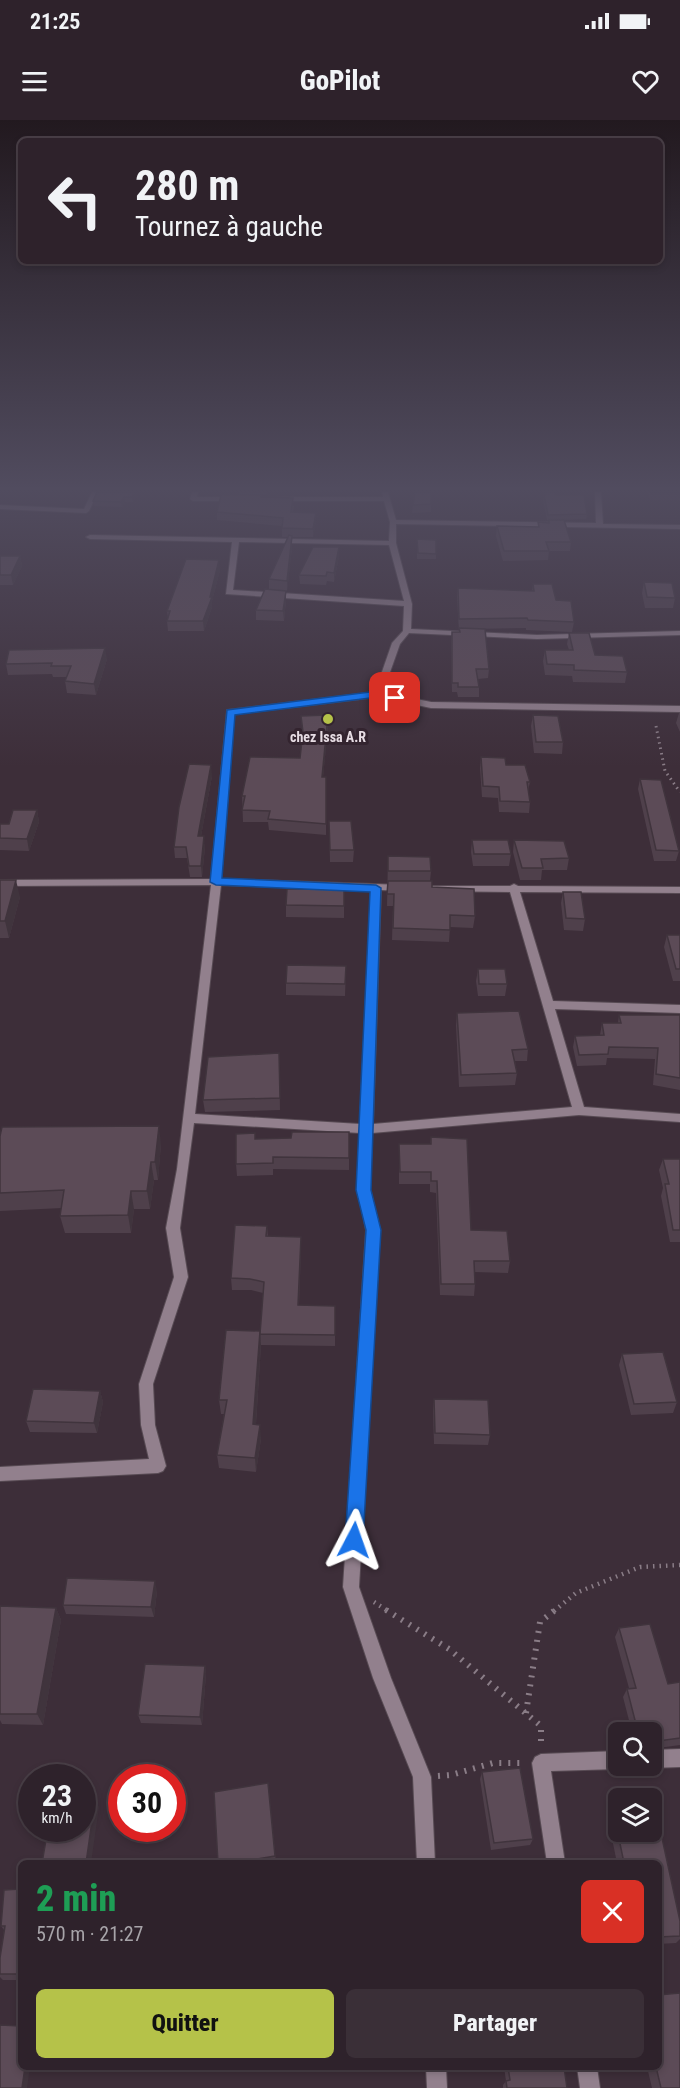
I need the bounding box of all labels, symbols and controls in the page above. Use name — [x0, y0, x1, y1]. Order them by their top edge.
text: 21:25 — [30, 9, 81, 34]
icon: menu — [18, 65, 51, 98]
text: GoPilot — [300, 65, 380, 97]
icon: heart — [629, 65, 662, 98]
text: 280 m — [135, 161, 240, 210]
icon: left — [36, 162, 114, 240]
text: Tournez à gauche — [135, 211, 323, 243]
pin — [369, 672, 420, 723]
icon: arrive — [378, 681, 411, 714]
marker: chez Issa A.R — [321, 712, 335, 726]
place label: chez Issa A.R — [290, 729, 366, 745]
position arrow — [322, 1508, 386, 1572]
map controls — [608, 1722, 662, 1842]
button: search — [608, 1722, 662, 1776]
speed limit sign: 30 — [108, 1764, 186, 1842]
text: 23 — [42, 1778, 72, 1813]
button: layers — [608, 1788, 662, 1842]
text: km/h — [42, 1809, 72, 1827]
text: 2 min — [36, 1878, 116, 1920]
button: close — [581, 1880, 644, 1943]
text: 570 m · 21:27 — [36, 1922, 143, 1946]
button: Quitter — [36, 1989, 334, 2058]
button: Partager — [346, 1989, 644, 2058]

